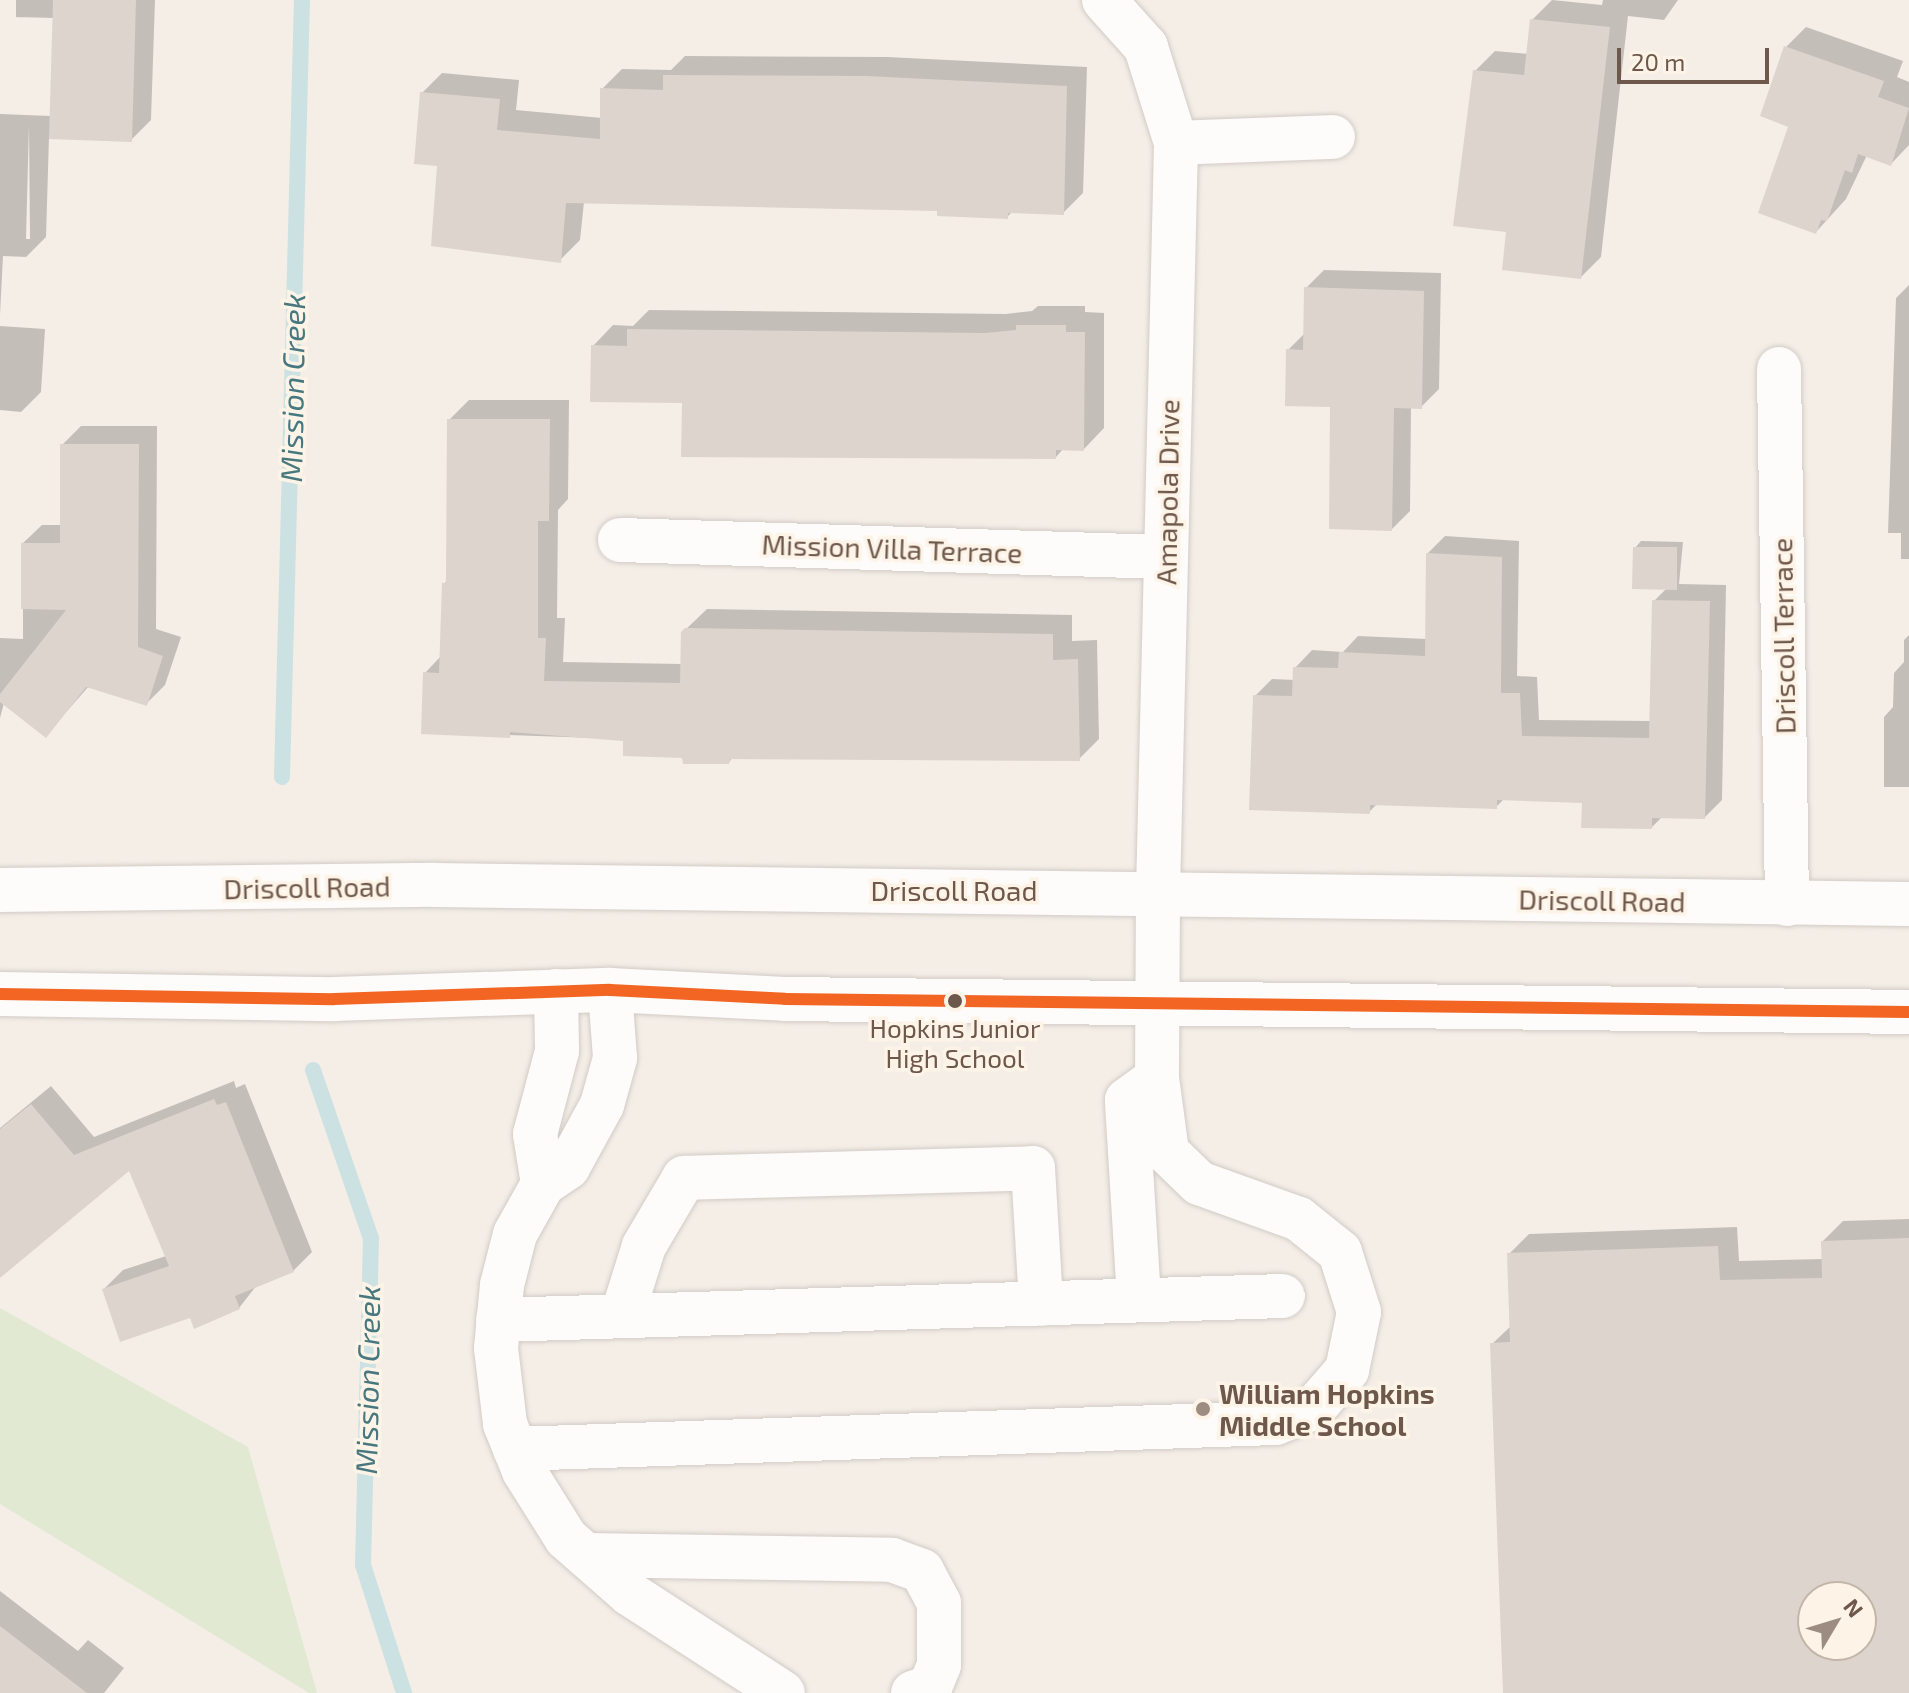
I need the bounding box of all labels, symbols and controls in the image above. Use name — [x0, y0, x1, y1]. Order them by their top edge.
scale bar — [1621, 32, 1773, 82]
text: 20 m — [1631, 47, 1685, 76]
water label: Mission Creek — [272, 293, 312, 483]
street label: Amapola Drive — [1149, 399, 1185, 585]
street label: Mission Villa Terrace — [760, 527, 1024, 569]
street label: Driscoll Terrace — [1764, 537, 1802, 735]
street label: Driscoll Road — [223, 869, 391, 905]
street label: Driscoll Road — [870, 873, 1038, 907]
street label: Driscoll Road — [1518, 882, 1686, 918]
marker: Hopkins Junior High School — [947, 993, 963, 1009]
place label: Hopkins Junior High School — [869, 1012, 1041, 1074]
water label: Mission Creek — [347, 1285, 387, 1475]
place label: William Hopkins Middle School — [1219, 1376, 1435, 1442]
marker: William Hopkins Middle School — [1194, 1400, 1212, 1418]
north arrow — [1797, 1581, 1877, 1661]
text: N — [1839, 1593, 1869, 1622]

